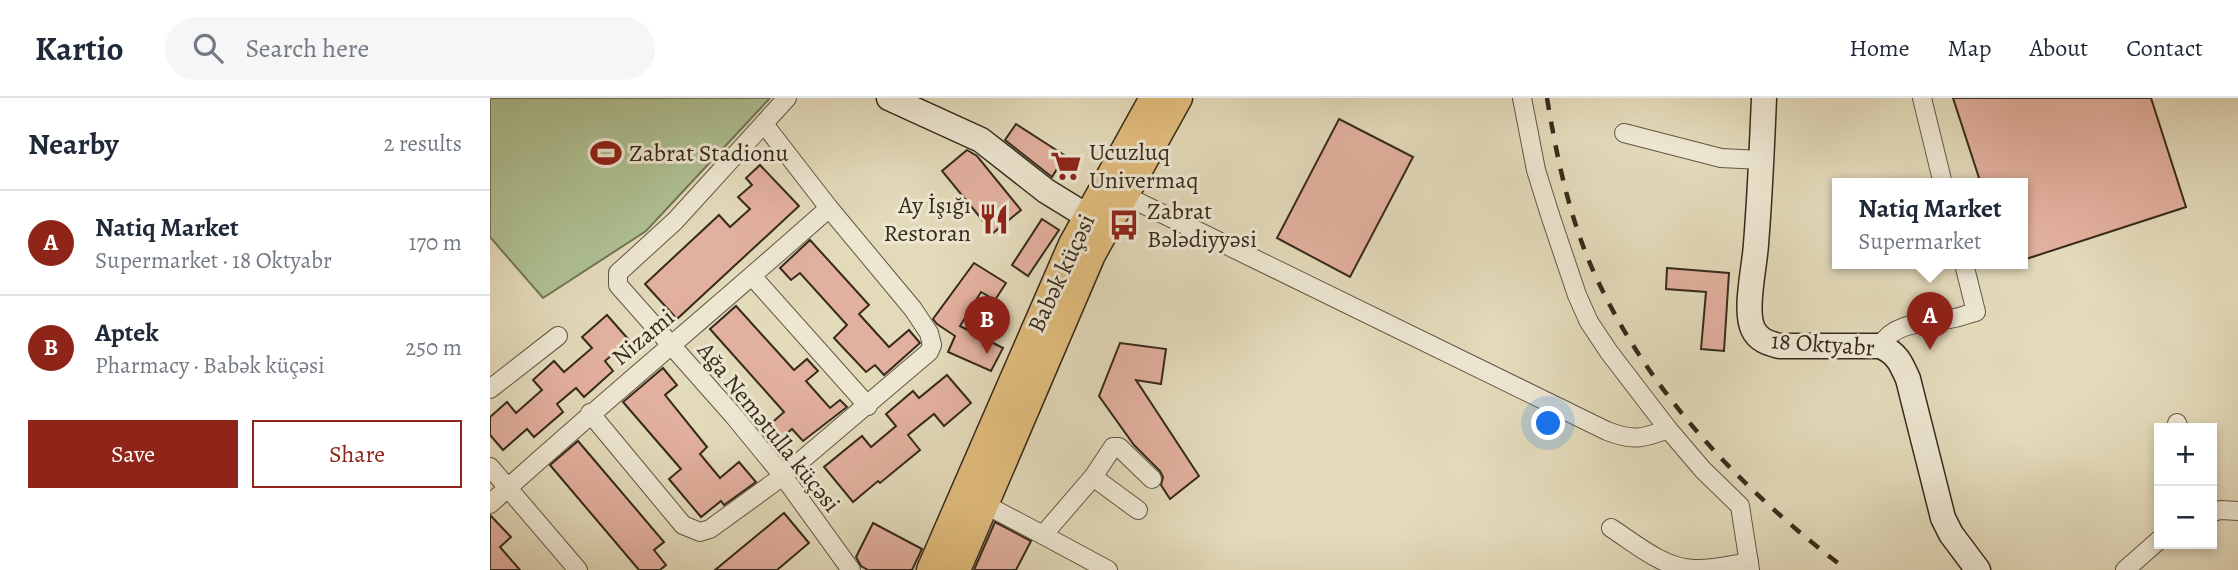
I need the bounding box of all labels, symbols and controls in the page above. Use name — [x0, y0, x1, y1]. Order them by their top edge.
search box — [165, 17, 655, 80]
text: Kartio — [35, 26, 123, 71]
icon: search — [189, 29, 227, 67]
text: Search here — [245, 31, 369, 66]
text: Home — [1849, 32, 1910, 64]
text: Map — [1948, 32, 1992, 64]
text: About — [2030, 32, 2088, 64]
text: Contact — [2126, 32, 2203, 64]
text: Nearby — [28, 124, 119, 164]
text: 2 results — [384, 128, 462, 159]
sports icon: Zabrat Stadionu — [589, 136, 623, 170]
place label: Ucuzluq Univermaq — [1089, 136, 1199, 196]
place label: Zabrat Stadionu — [629, 137, 788, 169]
supermarket icon: Ucuzluq Univermaq — [1049, 149, 1083, 183]
popup — [1832, 178, 2028, 269]
place label: Ay İşığı Restoran — [883, 189, 971, 249]
text: Natiq Market — [1858, 191, 2002, 226]
place label: Zabrat Bәlәdiyyәsi — [1147, 195, 1257, 255]
restaurant icon: Ay İşığı Restoran — [977, 202, 1011, 236]
bus stop icon: Zabrat Bәlәdiyyәsi — [1107, 208, 1141, 242]
street label: Babək küçəsi — [1020, 209, 1102, 337]
text: Natiq Market — [95, 210, 239, 245]
text: Supermarket — [1858, 226, 1982, 257]
text: A — [44, 227, 58, 258]
text: 170 m — [409, 227, 462, 258]
text: Supermarket · 18 Oktyabr — [95, 245, 332, 276]
pin: A — [1907, 292, 1953, 350]
pin: B — [964, 296, 1010, 354]
street label: Nizami — [605, 301, 681, 373]
text: Aptek — [95, 315, 159, 350]
street label: 18 Oktyabr — [1770, 324, 1876, 364]
text: B — [44, 332, 58, 363]
text: 250 m — [405, 332, 462, 363]
street label: Ağa Nemətulla küçəsi — [690, 334, 848, 519]
text: Pharmacy · Babək küçəsi — [95, 350, 325, 381]
your location — [1531, 406, 1565, 440]
button: Save — [28, 420, 238, 488]
button: Share — [252, 420, 462, 488]
map controls — [2154, 423, 2217, 549]
button: + — [2154, 423, 2217, 486]
button: − — [2154, 486, 2217, 549]

